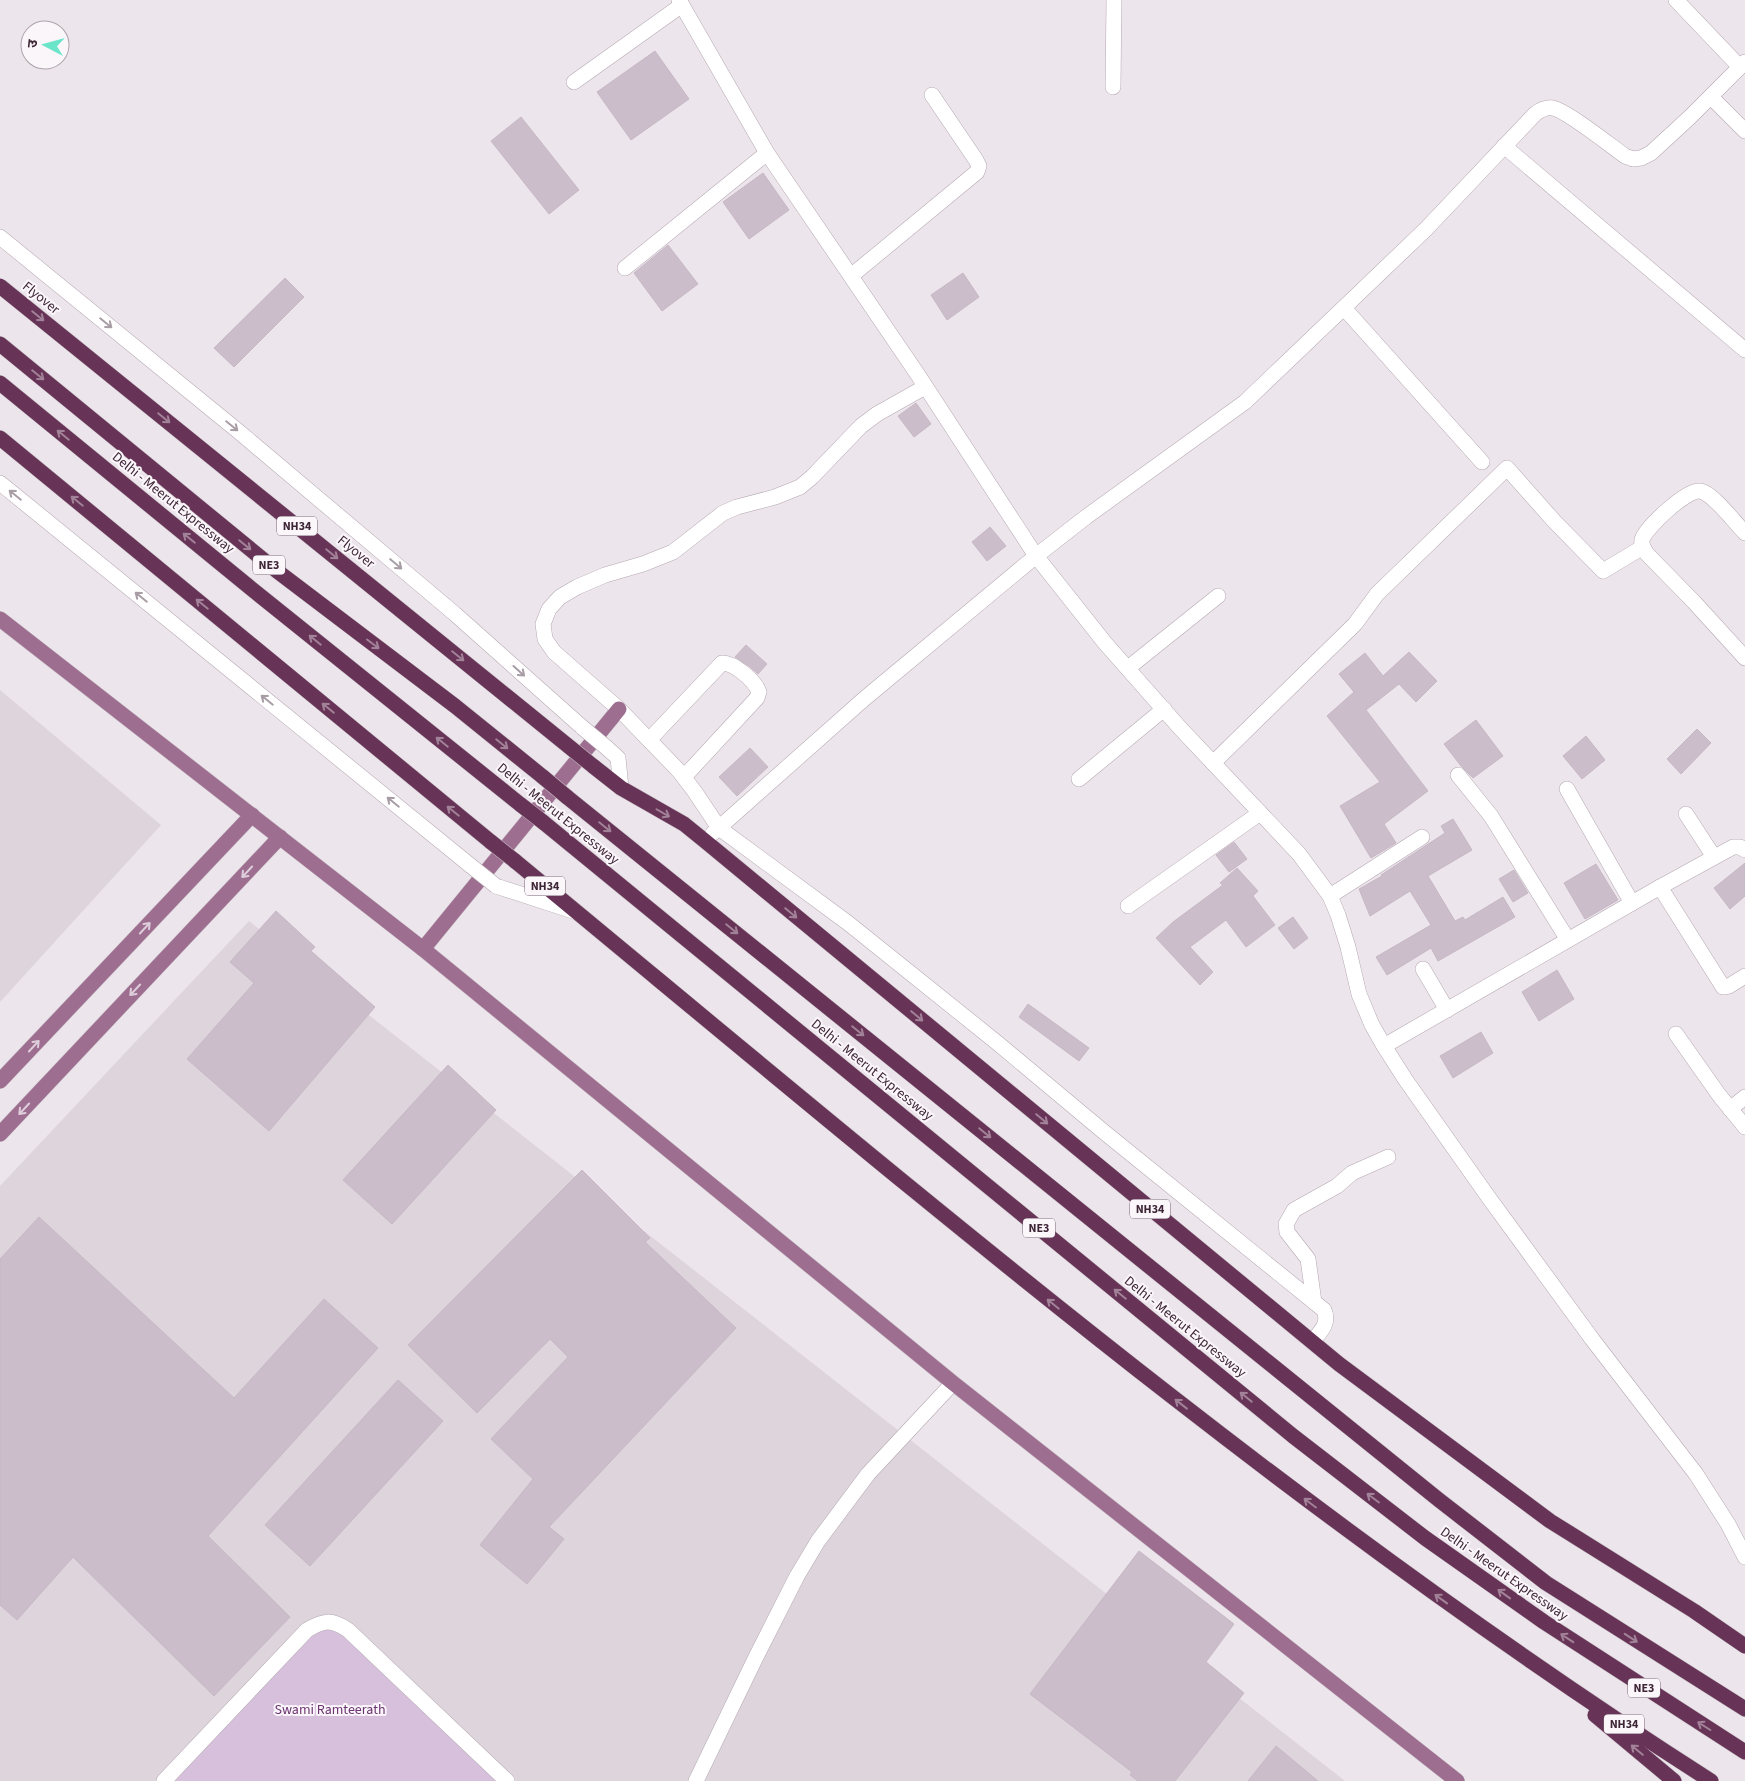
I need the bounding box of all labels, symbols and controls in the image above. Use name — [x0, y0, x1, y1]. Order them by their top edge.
north arrow — [20, 20, 70, 70]
text: उ — [23, 38, 44, 49]
street label: Flyover — [18, 277, 64, 319]
one-way arrow — [31, 311, 44, 322]
one-way arrow — [99, 318, 112, 329]
one-way arrow — [31, 370, 44, 381]
one-way arrow — [158, 413, 171, 424]
one-way arrow — [225, 420, 238, 431]
one-way arrow — [57, 429, 70, 440]
street label: Delhi - Meerut Expressway — [108, 447, 239, 559]
one-way arrow — [8, 489, 21, 500]
one-way arrow — [71, 496, 84, 507]
road number: NH34 — [277, 516, 317, 536]
street label: Flyover — [333, 531, 379, 573]
one-way arrow — [183, 532, 196, 543]
one-way arrow — [238, 539, 251, 550]
one-way arrow — [325, 548, 338, 559]
road number: NE3 — [253, 556, 285, 574]
one-way arrow — [390, 559, 403, 570]
one-way arrow — [134, 592, 147, 603]
one-way arrow — [196, 599, 209, 610]
one-way arrow — [309, 635, 322, 646]
one-way arrow — [366, 639, 380, 649]
one-way arrow — [451, 650, 464, 661]
one-way arrow — [513, 665, 526, 677]
one-way arrow — [261, 694, 274, 705]
one-way arrow — [322, 702, 335, 713]
one-way arrow — [436, 736, 449, 747]
one-way arrow — [495, 738, 508, 749]
street label: Delhi - Meerut Expressway — [493, 758, 624, 870]
one-way arrow — [387, 797, 400, 808]
one-way arrow — [447, 805, 460, 816]
one-way arrow — [656, 808, 670, 818]
one-way arrow — [598, 822, 611, 833]
one-way arrow — [241, 866, 253, 879]
road number: NH34 — [525, 876, 565, 896]
one-way arrow — [784, 907, 797, 918]
one-way arrow — [139, 921, 151, 934]
one-way arrow — [725, 924, 738, 935]
one-way arrow — [129, 984, 141, 997]
one-way arrow — [910, 1010, 923, 1022]
street label: Delhi - Meerut Expressway — [807, 1014, 938, 1126]
one-way arrow — [851, 1026, 864, 1037]
one-way arrow — [28, 1039, 40, 1052]
one-way arrow — [18, 1102, 30, 1115]
one-way arrow — [1035, 1114, 1048, 1125]
one-way arrow — [978, 1128, 991, 1139]
road number: NH34 — [1130, 1200, 1170, 1218]
road number: NE3 — [1023, 1218, 1055, 1238]
street label: Delhi - Meerut Expressway — [1120, 1271, 1251, 1383]
one-way arrow — [1114, 1289, 1127, 1300]
one-way arrow — [1047, 1299, 1060, 1310]
one-way arrow — [1239, 1392, 1252, 1403]
one-way arrow — [1175, 1398, 1188, 1409]
one-way arrow — [1367, 1492, 1380, 1503]
one-way arrow — [1303, 1498, 1317, 1508]
street label: Delhi - Meerut Expressway — [1436, 1522, 1572, 1626]
one-way arrow — [1497, 1589, 1511, 1599]
one-way arrow — [1435, 1594, 1448, 1605]
one-way arrow — [1561, 1633, 1575, 1643]
one-way arrow — [1624, 1633, 1638, 1643]
road number: NE3 — [1628, 1679, 1660, 1698]
park label: Swami Ramteerath — [274, 1700, 386, 1720]
road number: NH34 — [1604, 1715, 1644, 1734]
one-way arrow — [1697, 1721, 1711, 1731]
one-way arrow — [1630, 1744, 1643, 1755]

